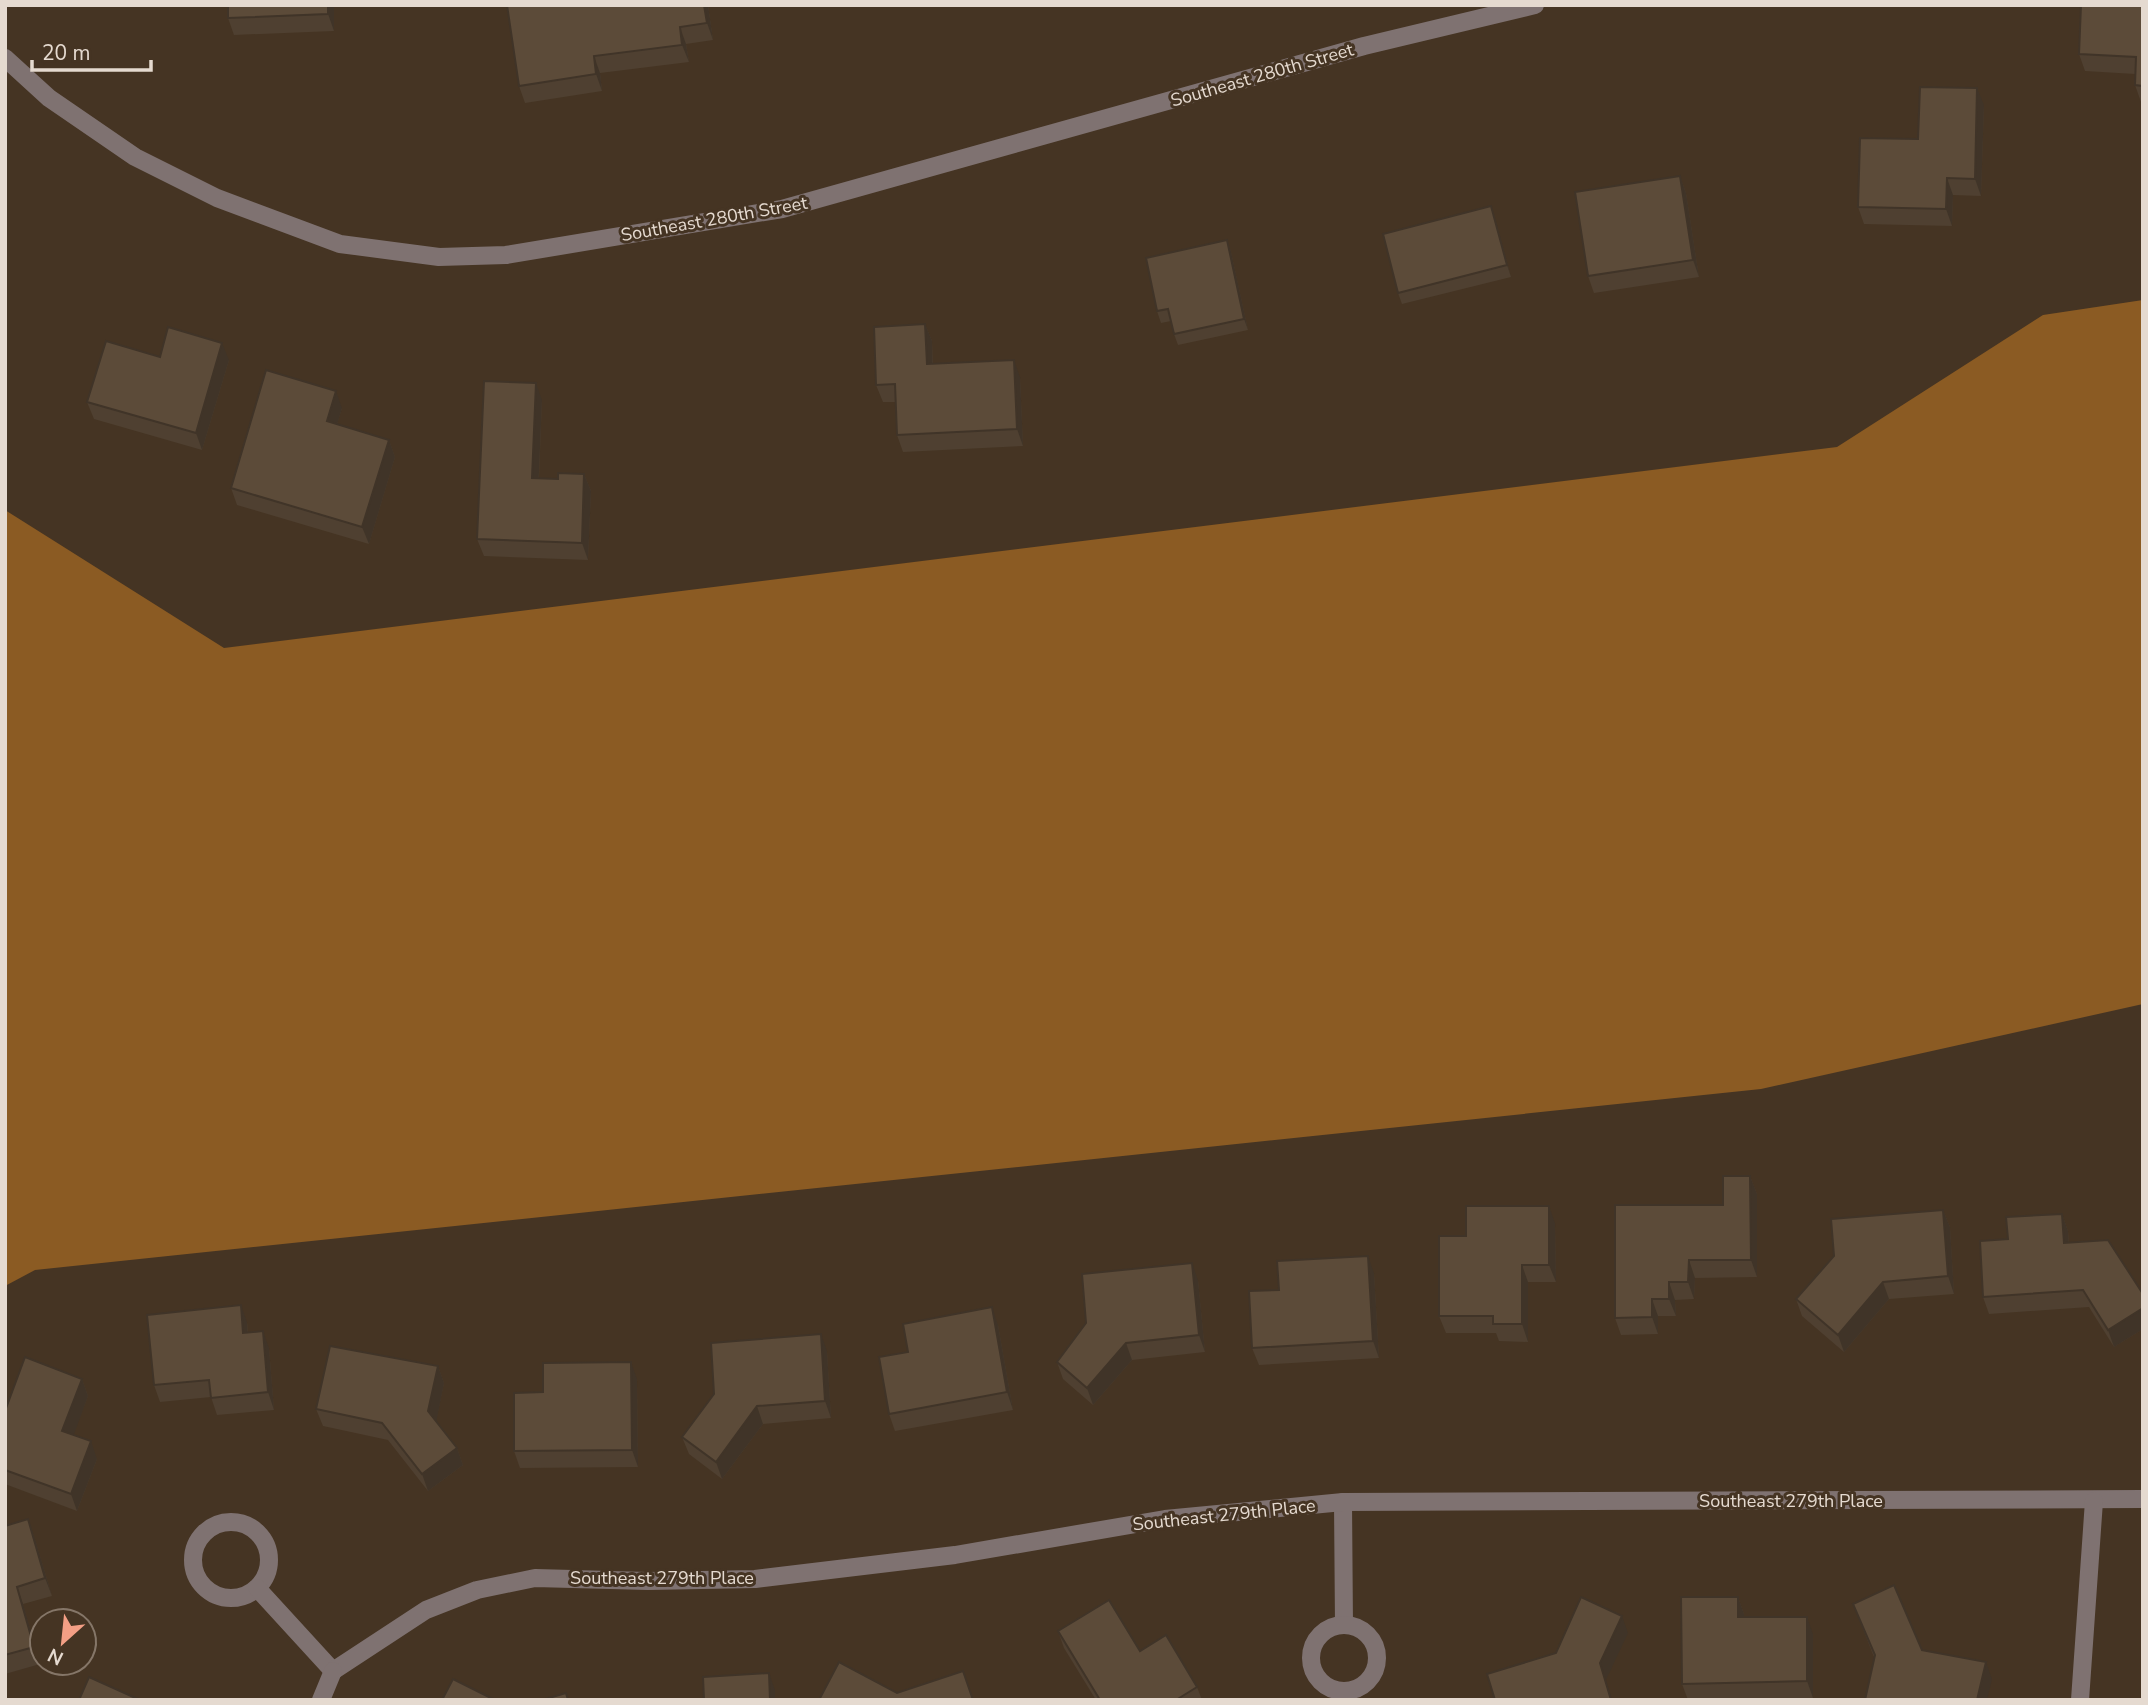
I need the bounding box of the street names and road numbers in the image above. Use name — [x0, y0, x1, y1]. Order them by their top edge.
street label: Southeast 280th Street — [1168, 37, 1357, 113]
street label: Southeast 280th Street — [619, 191, 810, 247]
street label: Southeast 279th Place — [1699, 1489, 1883, 1513]
street label: Southeast 279th Place — [1131, 1493, 1317, 1537]
street label: Southeast 279th Place — [570, 1566, 754, 1590]

